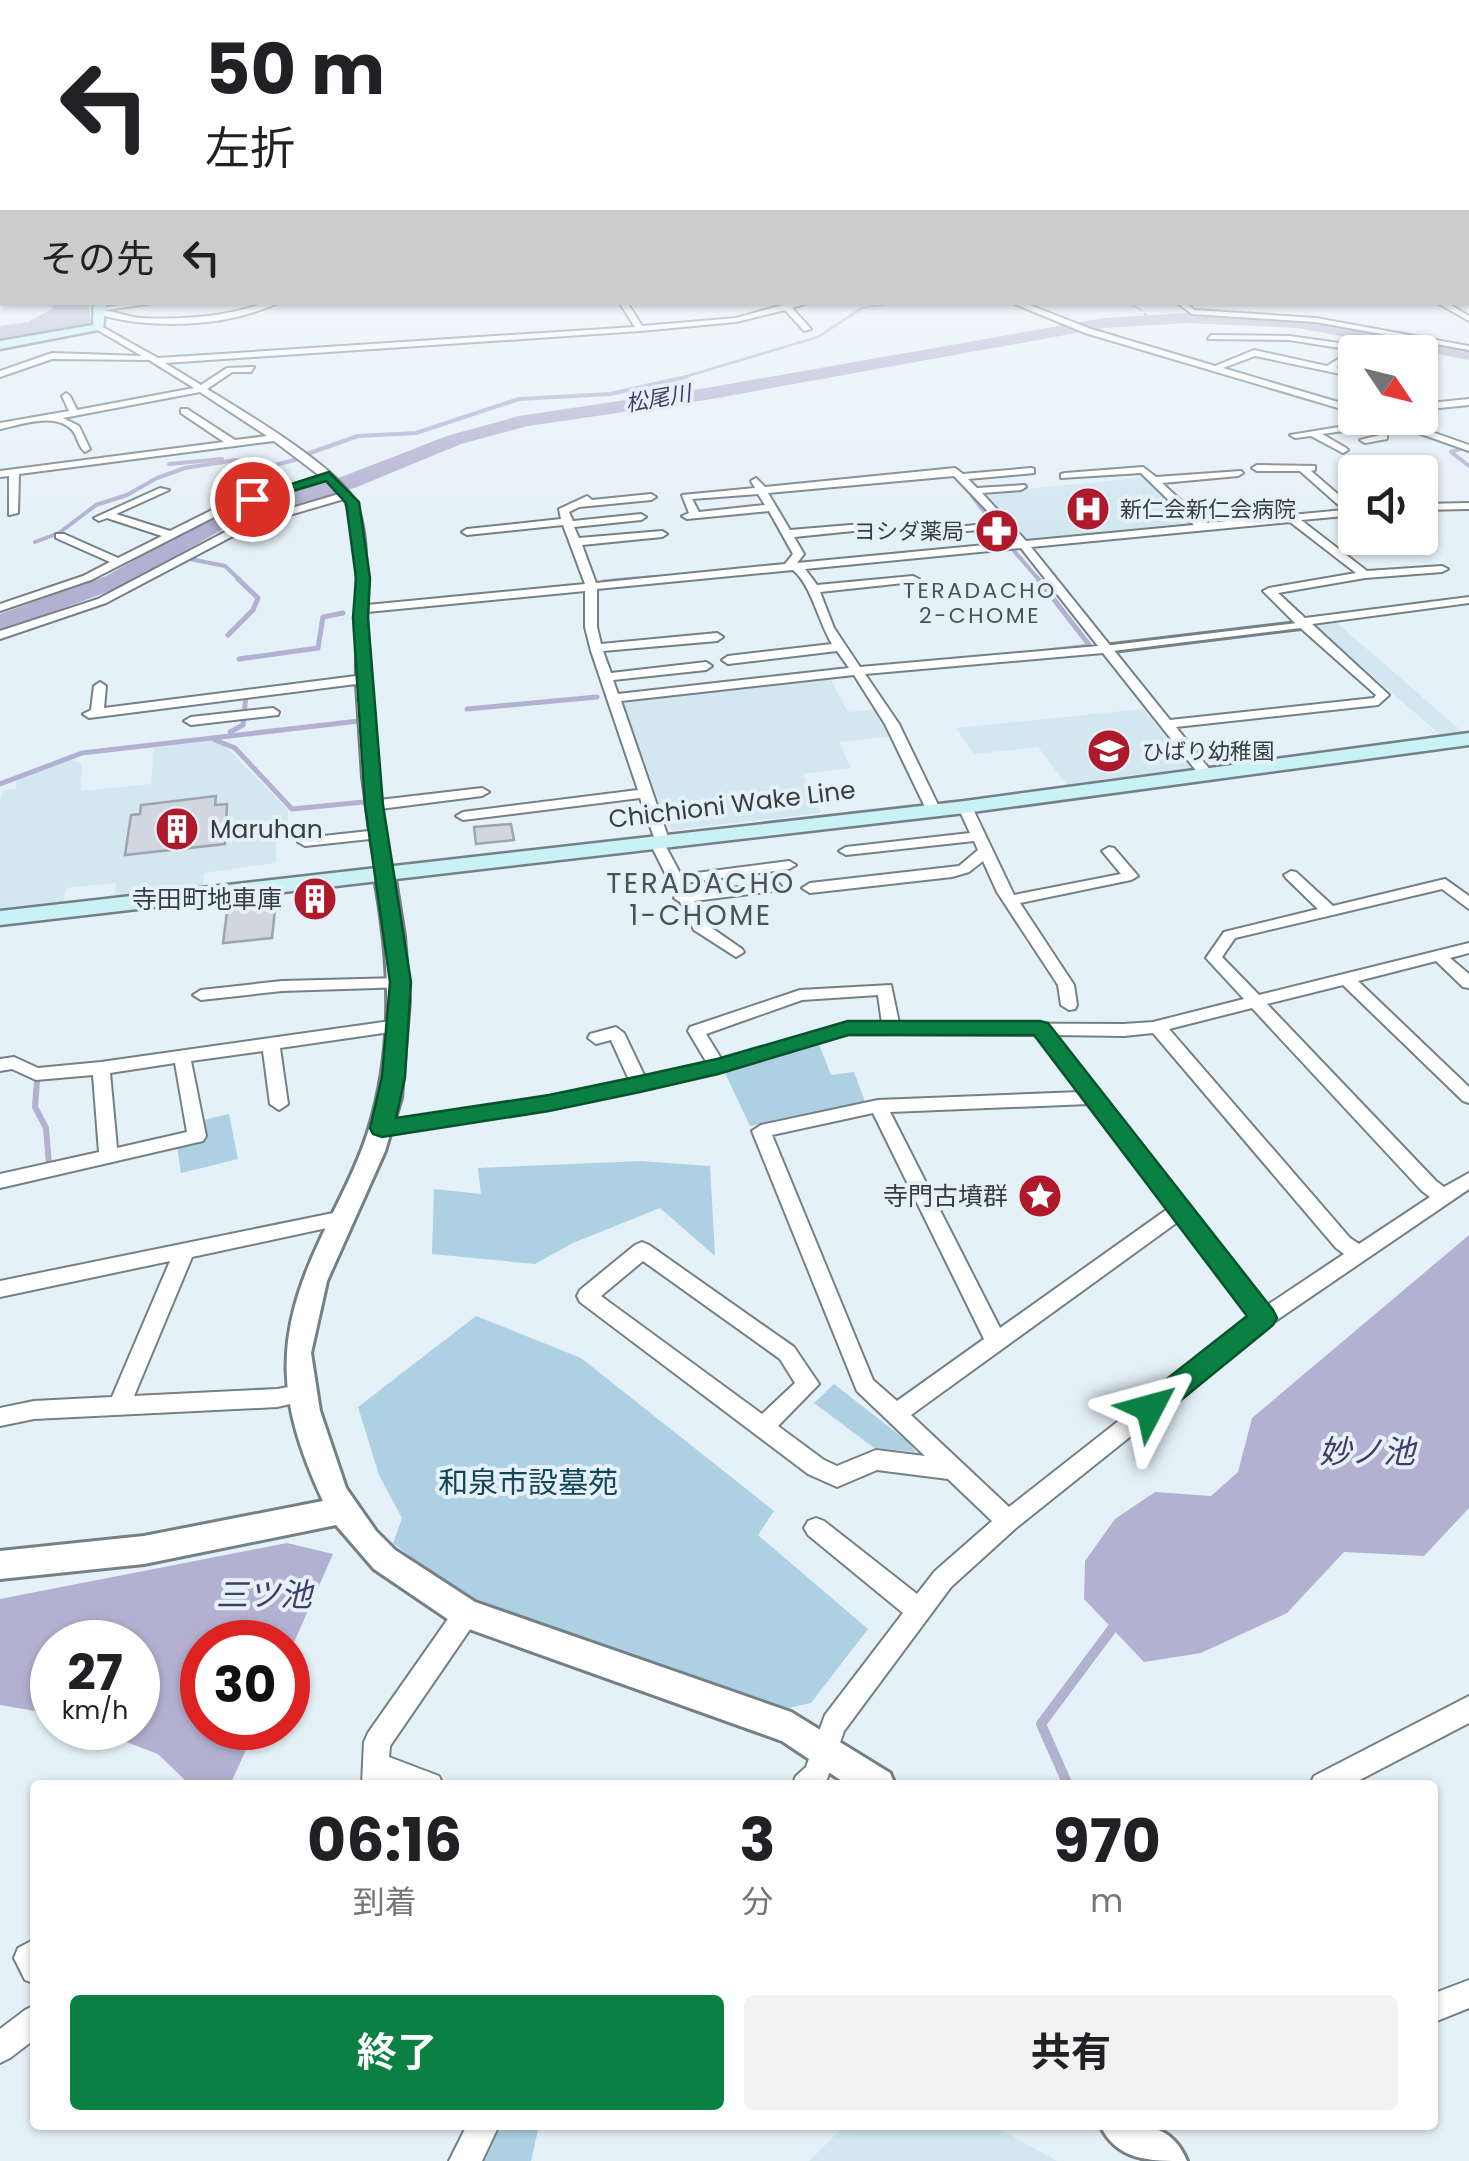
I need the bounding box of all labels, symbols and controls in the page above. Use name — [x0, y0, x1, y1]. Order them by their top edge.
text: 50 m — [205, 20, 385, 119]
icon: left — [40, 40, 170, 170]
text: 左折 — [205, 117, 295, 180]
icon: left — [174, 230, 229, 285]
text: その先 — [40, 232, 154, 285]
north arrow — [1338, 335, 1438, 435]
map controls — [1338, 335, 1438, 555]
water label: 松尾川 — [623, 377, 695, 419]
button: sound — [1338, 455, 1438, 555]
pin — [210, 457, 295, 542]
icon: arrive — [225, 472, 280, 527]
hospital icon: 新仁会新仁会病院 — [1065, 486, 1111, 532]
place label: 新仁会新仁会病院 — [1120, 494, 1296, 525]
pharmacy icon: ヨシダ薬局 — [974, 508, 1020, 554]
place label: ヨシダ薬局 — [854, 516, 964, 547]
district label: TERADACHO 2-CHOME — [903, 575, 1057, 631]
school or university icon: ひばり幼稚園 — [1086, 728, 1132, 774]
place label: ひばり幼稚園 — [1142, 736, 1274, 767]
street label: Chichioni Wake Line — [607, 772, 857, 837]
building icon: Maruhan — [154, 806, 200, 852]
place label: Maruhan — [210, 812, 323, 847]
district label: TERADACHO 1-CHOME — [606, 864, 796, 935]
building icon: 寺田町地車庫 — [292, 876, 338, 922]
place label: 寺田町地車庫 — [132, 882, 282, 917]
place icon: 寺門古墳群 — [1017, 1173, 1063, 1219]
place label: 寺門古墳群 — [883, 1179, 1008, 1214]
position arrow — [1098, 1356, 1202, 1460]
water label: 妙ノ池 — [1319, 1429, 1418, 1474]
park label: 和泉市設墓苑 — [438, 1461, 618, 1504]
water label: 三ツ池 — [216, 1572, 315, 1617]
speed limit sign: 30 — [180, 1620, 310, 1750]
text: 27 — [67, 1637, 123, 1708]
text: km/h — [62, 1693, 128, 1728]
text: 06:16 — [307, 1798, 462, 1882]
text: 3 — [739, 1798, 776, 1882]
text: 970 — [1053, 1799, 1161, 1883]
text: m — [1090, 1878, 1123, 1923]
text: 到着 — [353, 1879, 417, 1924]
text: 分 — [742, 1879, 774, 1924]
button: 終了 — [70, 1995, 724, 2110]
button: 共有 — [744, 1995, 1398, 2110]

